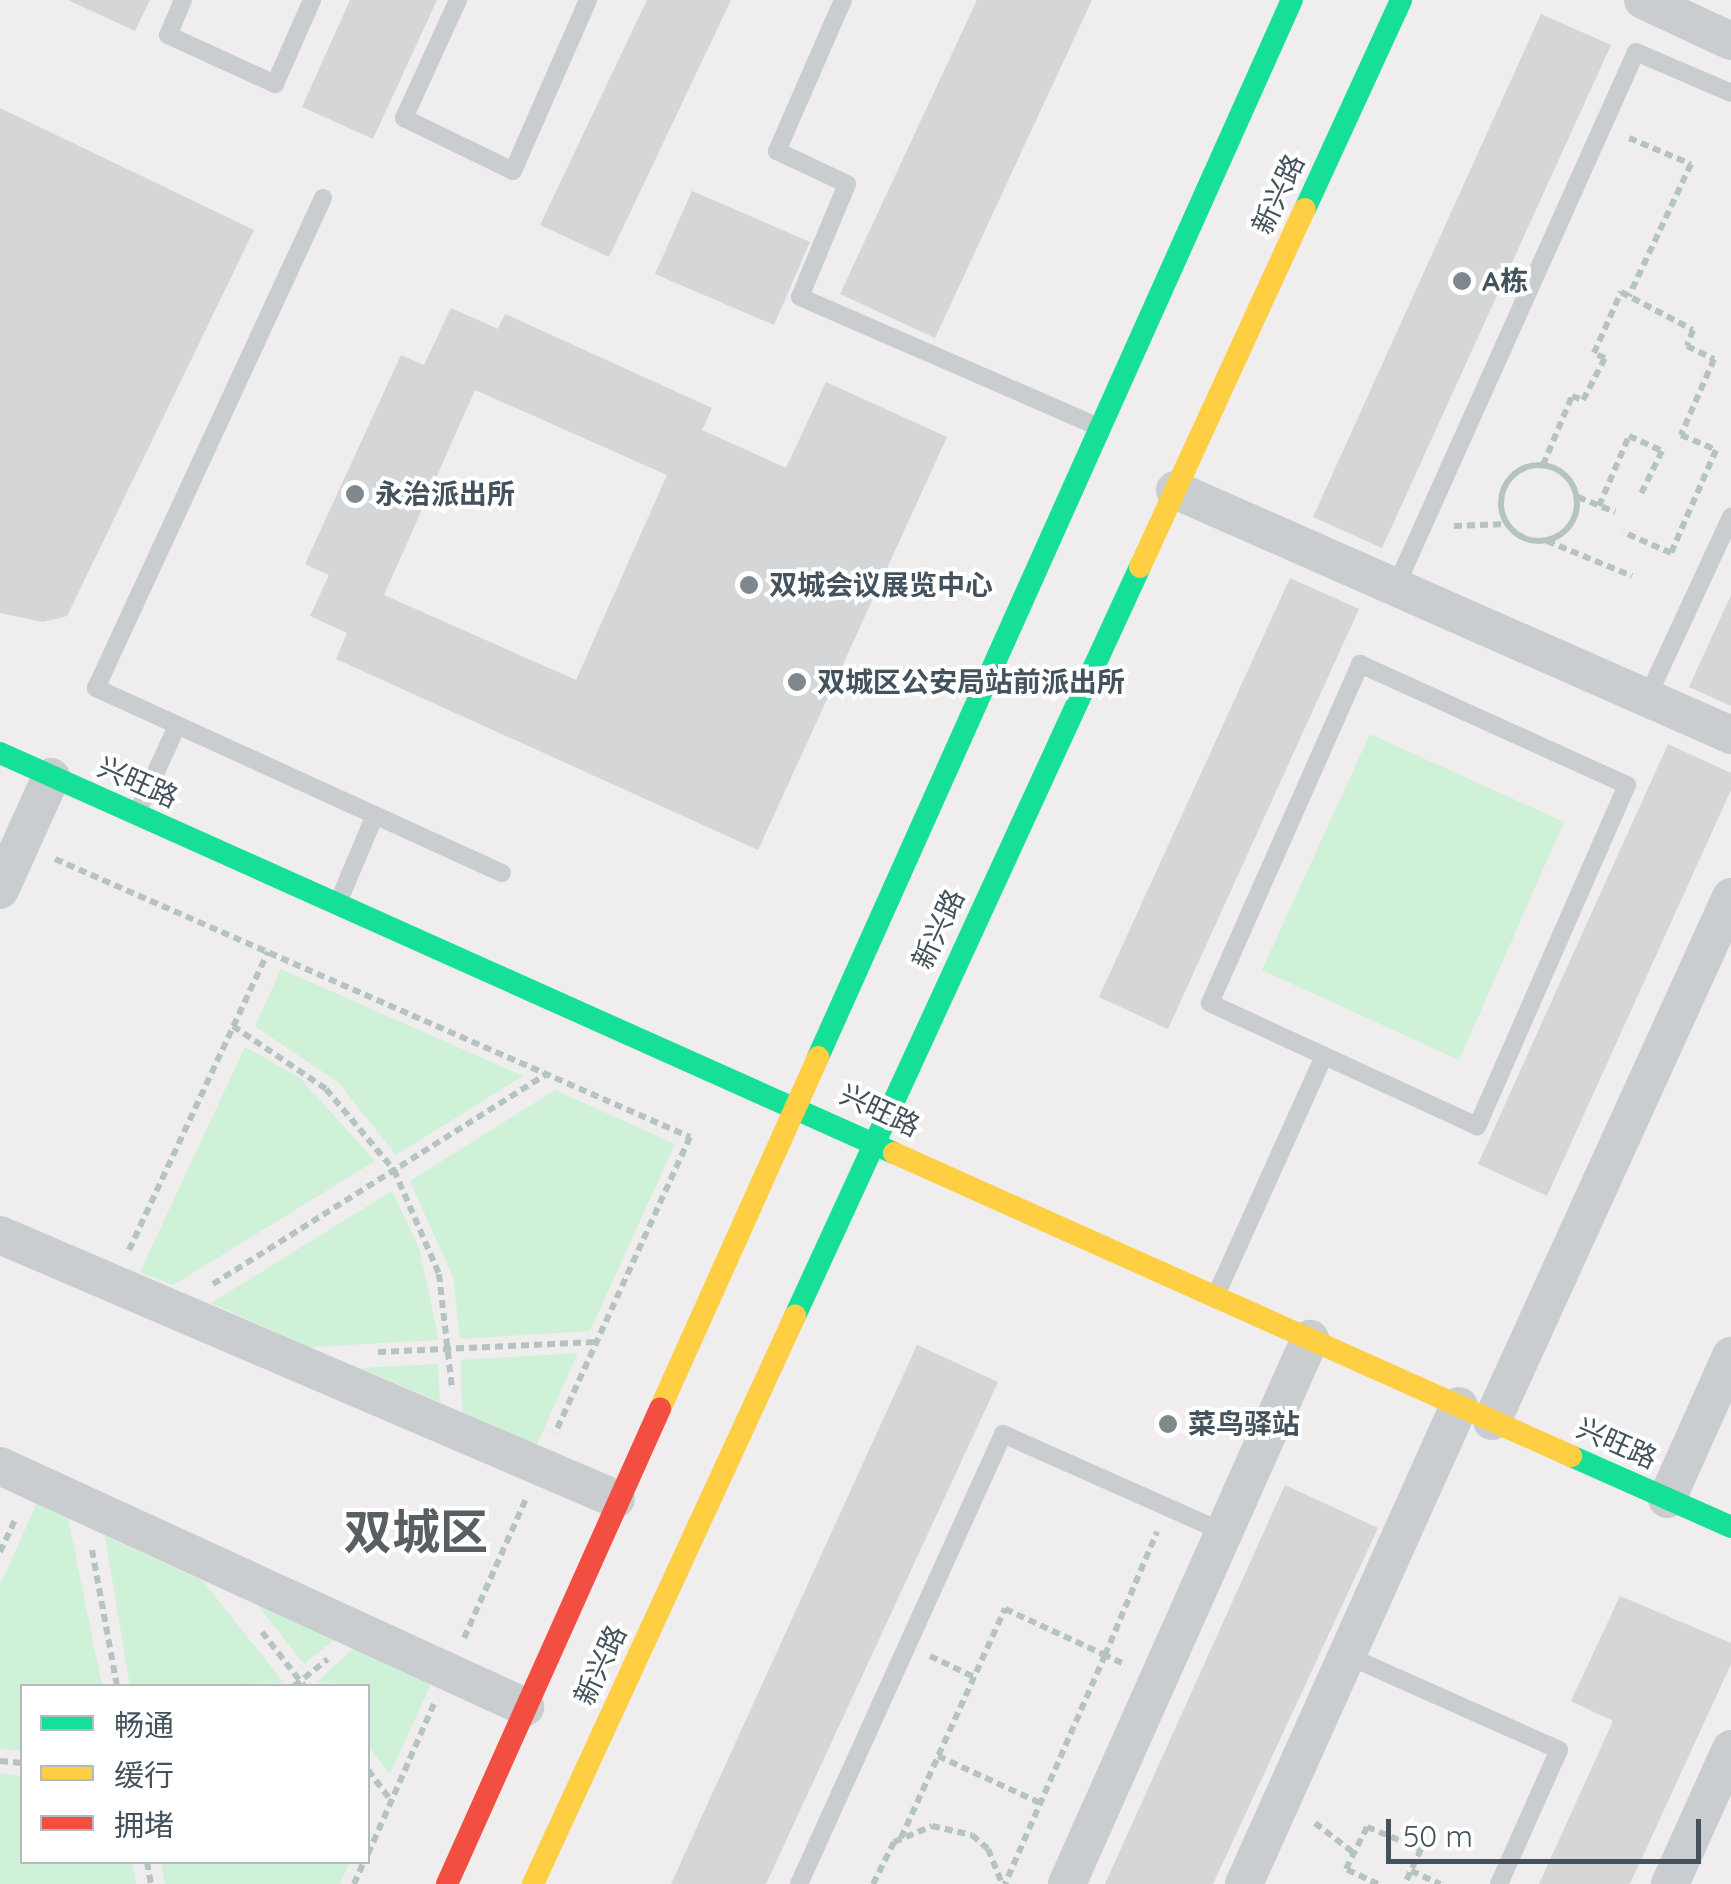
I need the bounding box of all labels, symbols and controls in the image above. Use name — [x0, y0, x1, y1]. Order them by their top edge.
street label: 新兴路 — [1245, 149, 1311, 239]
place label: A栋 — [1482, 264, 1528, 298]
marker: A栋 — [1451, 270, 1473, 292]
place label: 永治派出所 — [375, 477, 515, 511]
marker: 永治派出所 — [344, 483, 366, 505]
place label: 双城会议展览中心 — [769, 568, 993, 602]
marker: 双城会议展览中心 — [738, 574, 760, 596]
place label: 双城区公安局站前派出所 — [817, 665, 1125, 699]
marker: 双城区公安局站前派出所 — [786, 671, 808, 693]
street label: 兴旺路 — [93, 750, 183, 814]
street label: 新兴路 — [905, 884, 971, 974]
street label: 兴旺路 — [835, 1077, 925, 1143]
place label: 菜鸟驿站 — [1188, 1407, 1300, 1441]
street label: 兴旺路 — [1572, 1411, 1662, 1475]
marker: 菜鸟驿站 — [1157, 1413, 1179, 1435]
district label: 双城区 — [344, 1503, 488, 1561]
street label: 新兴路 — [567, 1620, 633, 1710]
legend — [20, 1684, 370, 1864]
text: 畅通 — [114, 1706, 174, 1744]
text: 缓行 — [114, 1756, 174, 1794]
scale bar — [1391, 1799, 1706, 1861]
text: 拥堵 — [114, 1806, 174, 1844]
text: 50 m — [1403, 1817, 1473, 1855]

